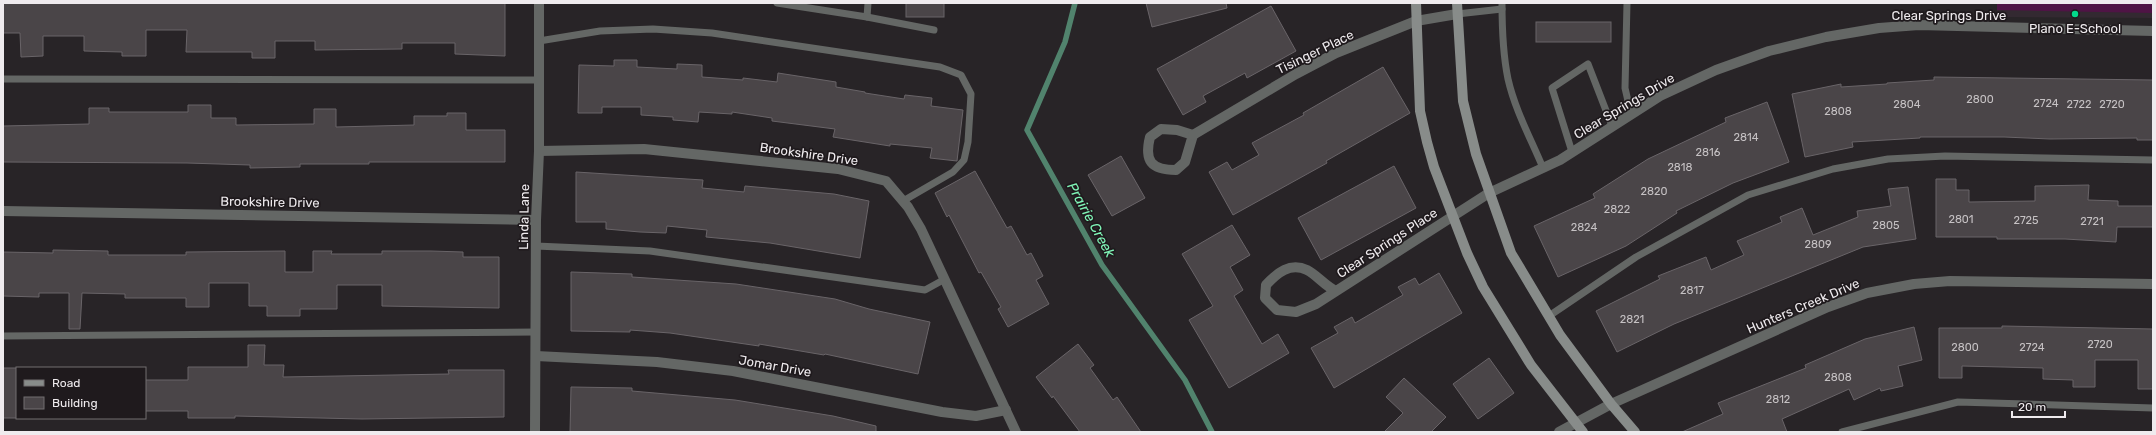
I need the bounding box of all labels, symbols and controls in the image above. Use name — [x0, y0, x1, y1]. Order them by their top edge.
street label: Clear Springs Drive — [1892, 8, 2006, 24]
marker: Plano E-School — [2070, 9, 2080, 19]
place label: Plano E-School — [2029, 21, 2121, 36]
street label: Tisinger Place — [1274, 27, 1357, 78]
street label: Clear Springs Drive — [1571, 70, 1678, 143]
house number: 2800 — [1966, 93, 1994, 106]
house number: 2724 — [2033, 97, 2059, 110]
house number: 2804 — [1893, 98, 1921, 111]
house number: 2722 — [2066, 98, 2092, 111]
house number: 2720 — [2099, 98, 2125, 111]
house number: 2808 — [1824, 105, 1852, 118]
house number: 2814 — [1734, 131, 1759, 144]
street label: Brookshire Drive — [759, 140, 859, 168]
house number: 2816 — [1696, 146, 1721, 159]
house number: 2818 — [1667, 161, 1693, 174]
water label: Prairie Creek — [1063, 179, 1119, 261]
street label: Linda Lane — [516, 184, 532, 250]
house number: 2820 — [1641, 185, 1667, 198]
street label: Brookshire Drive — [220, 194, 320, 210]
house number: 2822 — [1604, 203, 1630, 216]
street label: Clear Springs Place — [1334, 205, 1441, 282]
house number: 2801 — [1948, 213, 1974, 226]
house number: 2725 — [2013, 214, 2039, 227]
house number: 2721 — [2080, 215, 2104, 228]
house number: 2805 — [1873, 219, 1900, 232]
house number: 2824 — [1571, 221, 1597, 234]
house number: 2809 — [1805, 238, 1831, 251]
street label: Hunters Creek Drive — [1744, 275, 1862, 337]
house number: 2817 — [1680, 284, 1704, 297]
house number: 2821 — [1620, 313, 1644, 326]
house number: 2720 — [2087, 338, 2113, 351]
house number: 2800 — [1951, 341, 1979, 354]
house number: 2724 — [2019, 341, 2045, 354]
street label: Jomar Drive — [737, 352, 813, 380]
legend — [16, 367, 146, 419]
house number: 2808 — [1824, 371, 1852, 384]
text: Road — [52, 376, 80, 390]
house number: 2812 — [1766, 393, 1790, 406]
scale bar — [2012, 393, 2065, 419]
text: Building — [52, 396, 98, 410]
text: 20 m — [2018, 400, 2046, 414]

